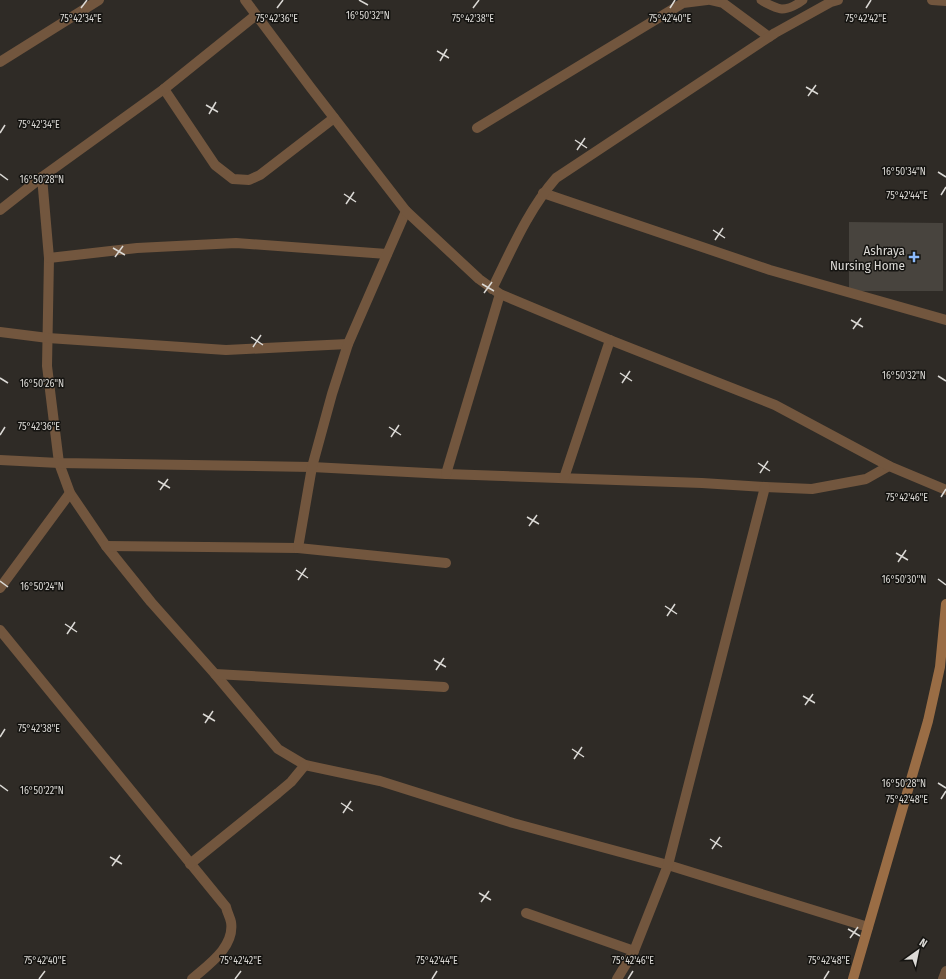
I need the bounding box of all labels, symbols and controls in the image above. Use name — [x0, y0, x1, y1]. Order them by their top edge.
text: 16°50'32"N — [346, 10, 390, 22]
text: 75°42'34"E — [60, 13, 102, 25]
text: 75°42'36"E — [256, 13, 298, 25]
text: 75°42'38"E — [452, 13, 494, 25]
text: 75°42'40"E — [649, 13, 691, 25]
text: 75°42'42"E — [845, 13, 887, 25]
text: 75°42'34"E — [18, 119, 60, 131]
text: 16°50'34"N — [882, 166, 926, 178]
text: 16°50'28"N — [20, 174, 64, 186]
text: 75°42'44"E — [886, 190, 928, 202]
place label: Ashraya Nursing Home — [830, 243, 905, 273]
marker: Ashraya Nursing Home — [908, 251, 920, 263]
text: 16°50'32"N — [882, 370, 926, 382]
text: 16°50'26"N — [20, 378, 64, 390]
text: 75°42'36"E — [18, 421, 60, 433]
text: 75°42'46"E — [886, 492, 928, 504]
text: 16°50'30"N — [882, 574, 926, 586]
text: 16°50'24"N — [20, 581, 64, 593]
text: 75°42'38"E — [18, 723, 60, 735]
text: 16°50'28"N — [882, 778, 926, 790]
text: 16°50'22"N — [20, 785, 64, 797]
text: 75°42'48"E — [886, 794, 928, 806]
north arrow — [898, 931, 938, 971]
text: N — [917, 936, 929, 950]
text: 75°42'40"E — [24, 955, 66, 967]
text: 75°42'42"E — [220, 955, 262, 967]
text: 75°42'44"E — [416, 955, 458, 967]
text: 75°42'46"E — [612, 955, 654, 967]
text: 75°42'48"E — [808, 955, 850, 967]

